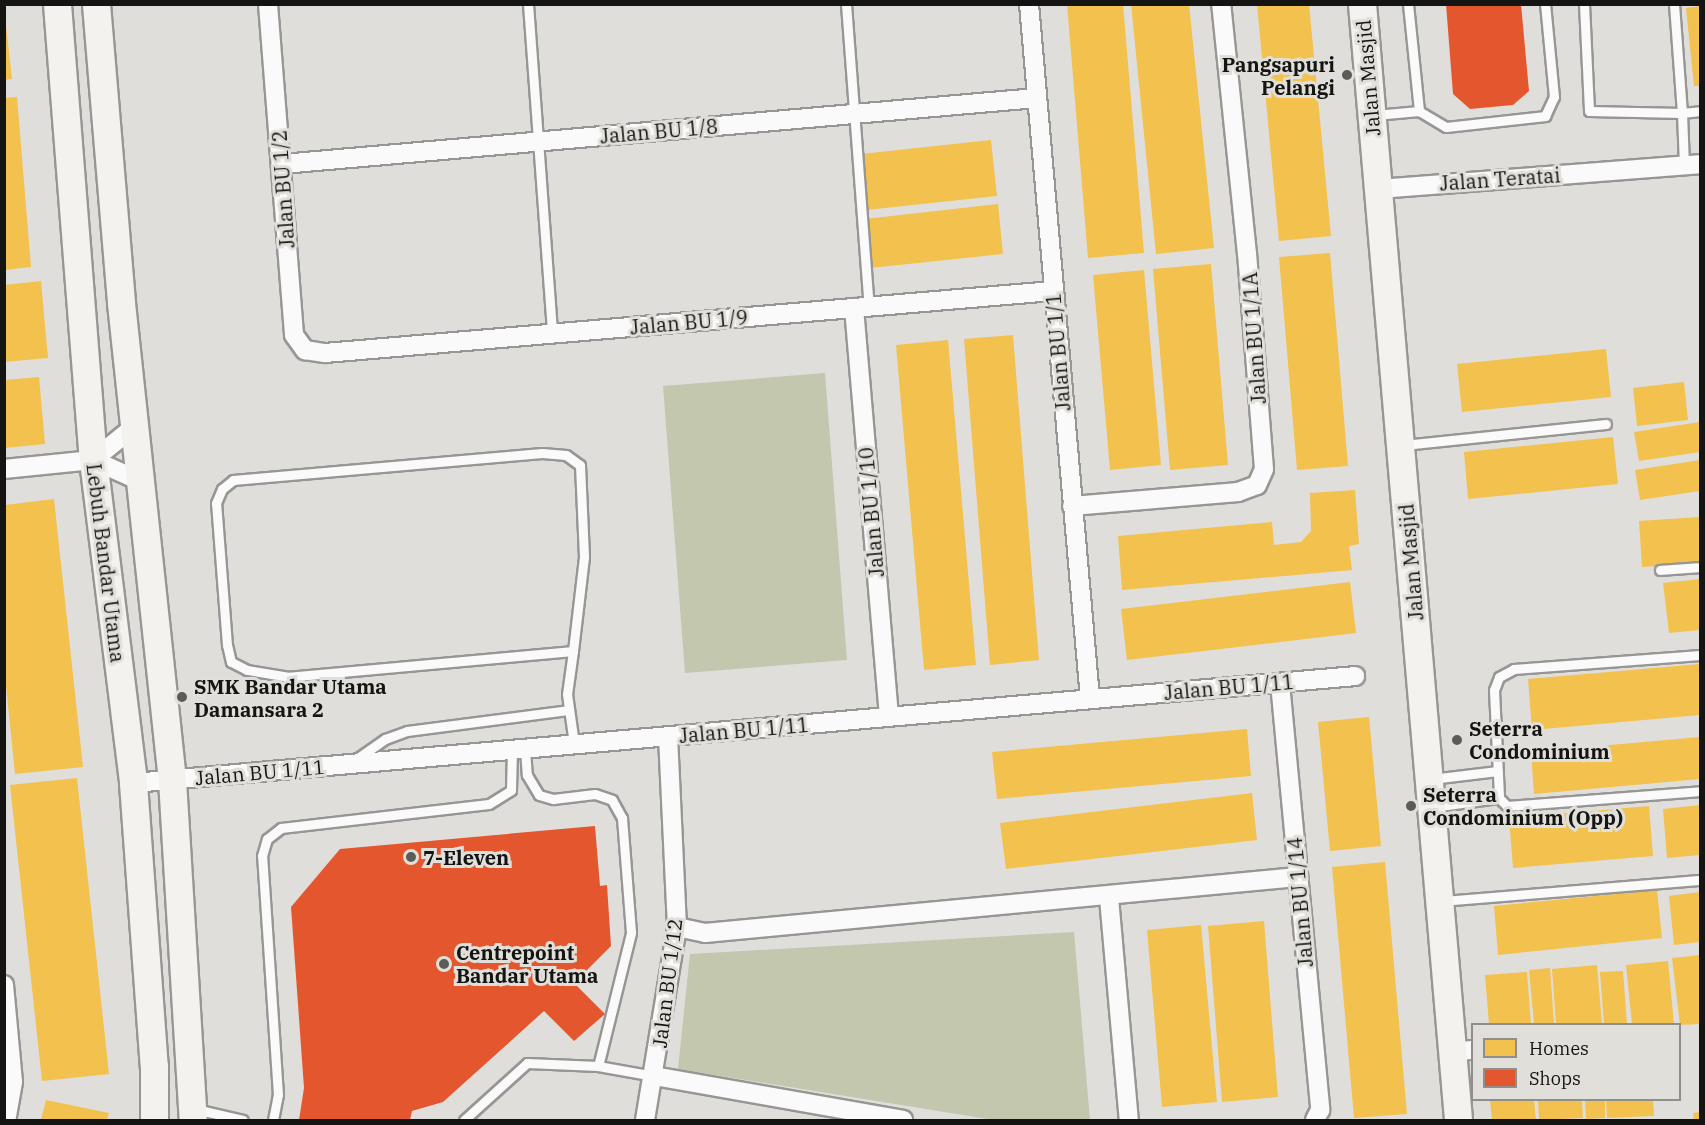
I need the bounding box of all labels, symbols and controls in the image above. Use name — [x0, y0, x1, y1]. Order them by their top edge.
street label: Jalan Masjid — [1351, 19, 1385, 137]
place label: Pangsapuri Pelangi — [1222, 52, 1335, 99]
marker: Pangsapuri Pelangi — [1340, 68, 1354, 82]
street label: Jalan BU 1/8 — [599, 114, 719, 148]
street label: Jalan BU 1/2 — [267, 129, 299, 249]
street label: Jalan Teratai — [1439, 163, 1561, 195]
street label: Jalan BU 1/1A — [1237, 271, 1271, 405]
street label: Jalan BU 1/1 — [1041, 292, 1075, 412]
street label: Jalan BU 1/9 — [629, 305, 749, 339]
street label: Jalan BU 1/10 — [853, 446, 889, 578]
street label: Lebuh Bandar Utama — [82, 462, 130, 664]
street label: Jalan Masjid — [1394, 503, 1428, 621]
street label: Jalan BU 1/11 — [1163, 669, 1295, 705]
place label: SMK Bandar Utama Damansara 2 — [194, 674, 387, 721]
marker: SMK Bandar Utama Damansara 2 — [175, 690, 189, 704]
street label: Jalan BU 1/11 — [678, 712, 810, 748]
place label: Seterra Condominium — [1469, 716, 1610, 763]
marker: Seterra Condominium — [1450, 733, 1464, 747]
street label: Jalan BU 1/11 — [194, 754, 326, 790]
place label: Seterra Condominium (Opp) — [1423, 783, 1623, 830]
marker: Seterra Condominium (Opp) — [1404, 799, 1418, 813]
street label: Jalan BU 1/14 — [1282, 836, 1318, 968]
place label: 7-Eleven — [423, 845, 509, 869]
marker: 7-Eleven — [404, 850, 418, 864]
street label: Jalan BU 1/12 — [647, 917, 687, 1049]
place label: Centrepoint Bandar Utama — [456, 940, 598, 987]
marker: Centrepoint Bandar Utama — [437, 957, 451, 971]
legend — [1471, 1023, 1681, 1101]
text: Homes — [1529, 1037, 1589, 1060]
text: Shops — [1529, 1067, 1581, 1090]

